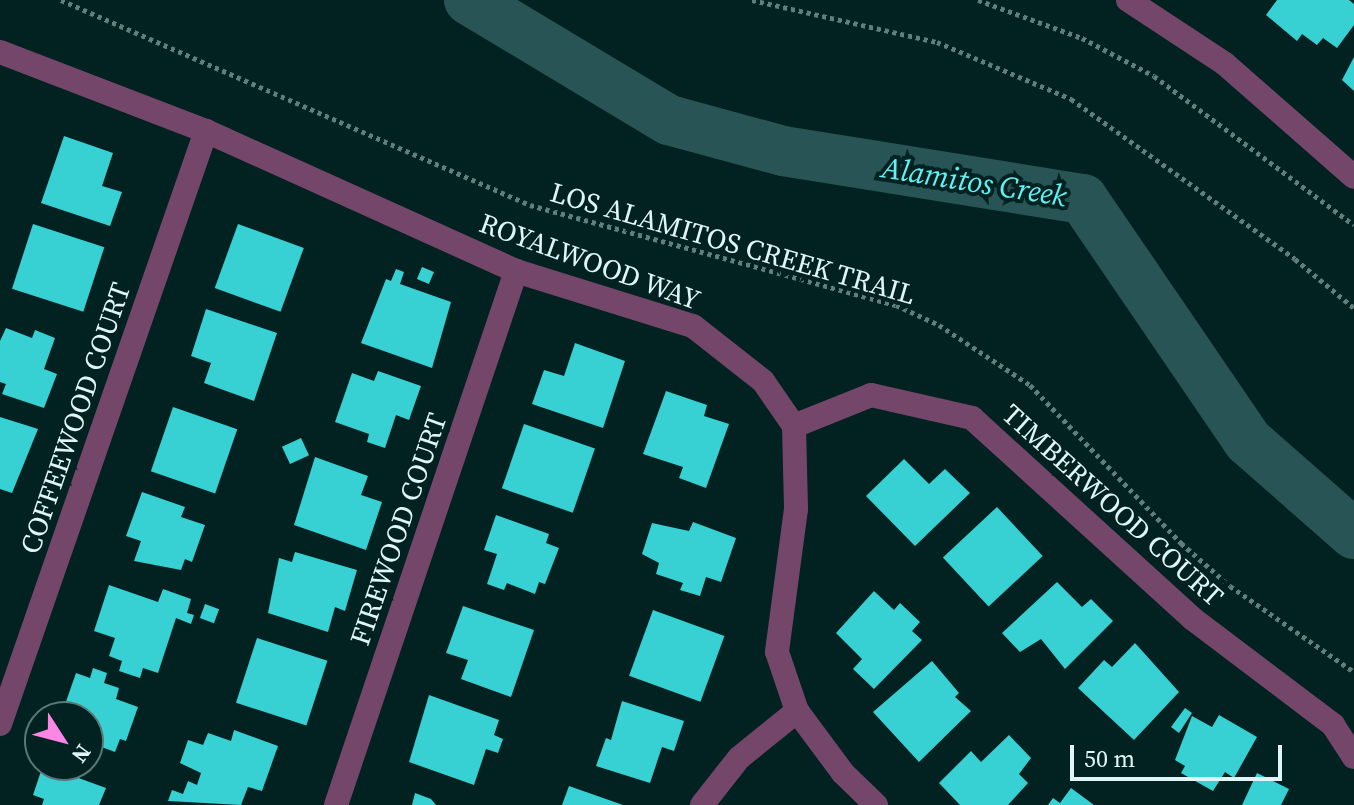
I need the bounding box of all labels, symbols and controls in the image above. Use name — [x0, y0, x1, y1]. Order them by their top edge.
water label: Alamitos Creek — [879, 150, 1069, 214]
street label: LOS ALAMITOS CREEK TRAIL — [546, 175, 920, 311]
street label: ROYALWOOD WAY — [475, 205, 705, 317]
street label: COFFEEWOOD COURT — [13, 278, 137, 558]
street label: TIMBERWOOD COURT — [996, 397, 1230, 613]
street label: FIREWOOD COURT — [342, 408, 454, 650]
north arrow — [24, 701, 104, 781]
scale bar — [1074, 729, 1286, 779]
text: N — [65, 739, 99, 769]
text: 50 m — [1084, 742, 1135, 775]

